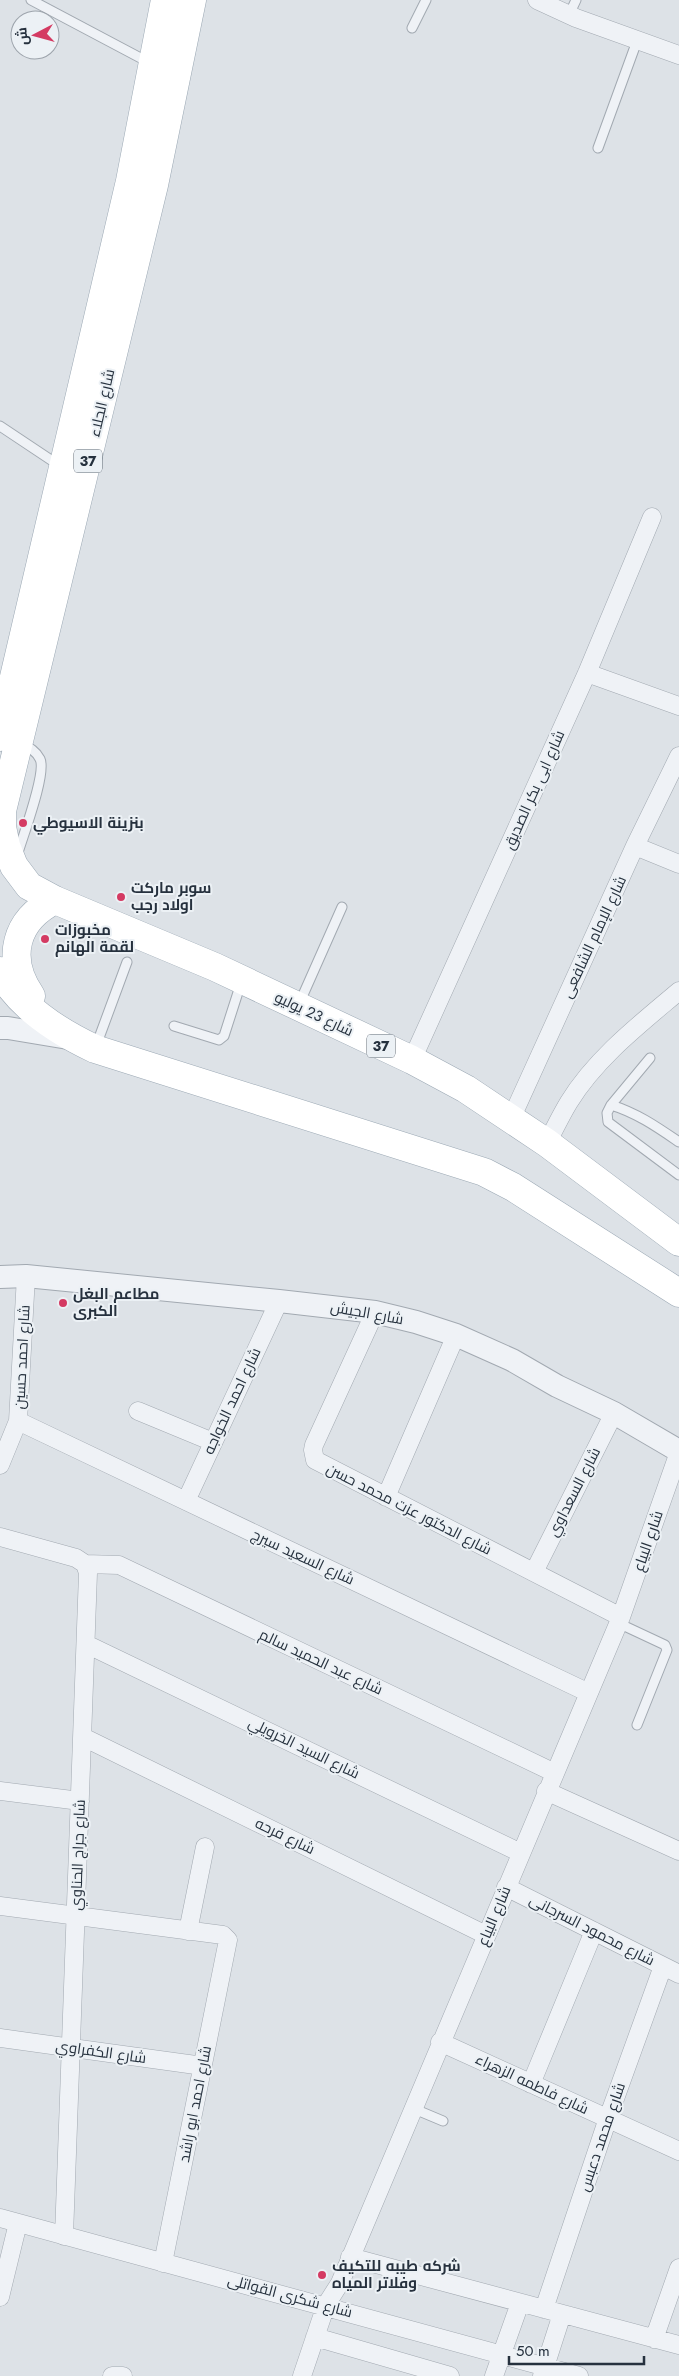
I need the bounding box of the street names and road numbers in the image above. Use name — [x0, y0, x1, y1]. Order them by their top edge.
street label: شارع الجلاء — [84, 367, 120, 439]
road number: 37 — [74, 450, 102, 472]
street label: شارع ابى بكر الصديق — [498, 727, 570, 853]
street label: شارع الإمام الشافعى — [556, 872, 632, 1002]
street label: شارع 23 يوليو — [271, 986, 357, 1042]
road number: 37 — [367, 1034, 395, 1058]
street label: شارع الجيش — [329, 1296, 405, 1330]
street label: شارع احمد حسين — [8, 1304, 36, 1410]
street label: شارع احمد الخواجه — [198, 1344, 266, 1458]
street label: شارع السعداوي — [542, 1443, 607, 1541]
street label: شارع الدكتور عزت محمد حسن — [322, 1458, 496, 1560]
street label: شارع البياع — [627, 1508, 669, 1574]
street label: شارع السعيد سيرج — [248, 1524, 358, 1590]
street label: شارع عبد الحميد سالم — [255, 1624, 387, 1700]
street label: شارع السيد الخرويلي — [244, 1712, 363, 1785]
street label: شارع جراج الحناوي — [65, 1799, 92, 1911]
street label: شارع فرحه — [251, 1812, 319, 1860]
street label: شارع البياع — [472, 1883, 516, 1949]
street label: شارع محمود السرجانى — [525, 1889, 659, 1971]
street label: شارع الكفراوي — [54, 2035, 148, 2070]
street label: شارع احمد ابو راشد — [173, 2044, 217, 2164]
street label: شارع فاطمه الزهراء — [472, 2048, 592, 2120]
street label: شارع محمد دعبس — [573, 2079, 631, 2195]
street label: شارع شكرى القواتلى — [225, 2269, 355, 2323]

